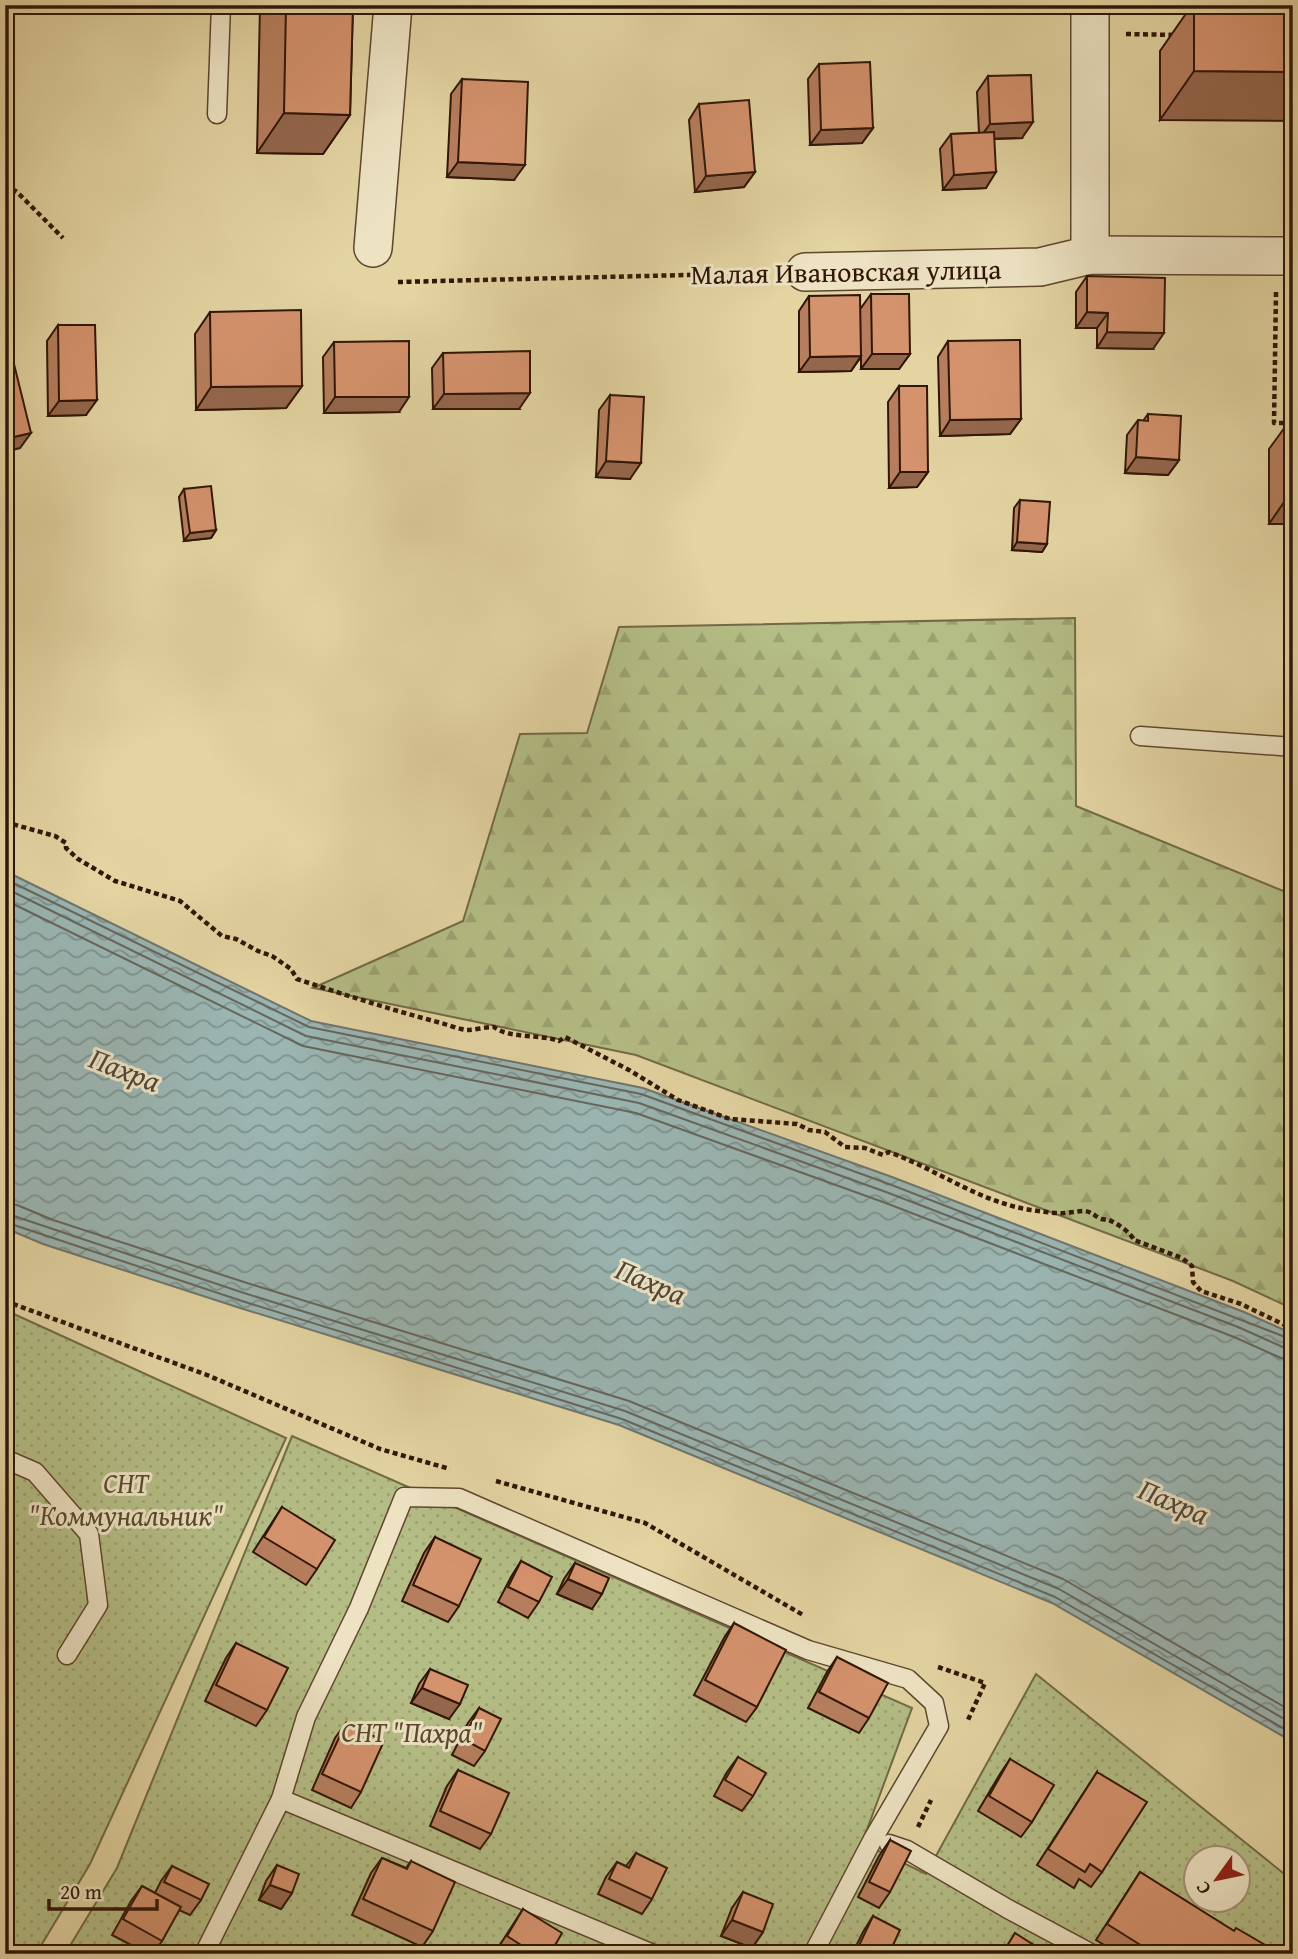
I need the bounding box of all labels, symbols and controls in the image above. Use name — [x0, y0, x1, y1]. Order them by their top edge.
street label: Малая Ивановская улица — [690, 248, 1002, 294]
water label: Пахра — [83, 1035, 167, 1103]
water label: Пахра — [609, 1247, 693, 1316]
park label: СНТ "Коммунальник" — [28, 1462, 224, 1535]
water label: Пахра — [1132, 1467, 1216, 1536]
park label: СНТ "Пахра" — [341, 1711, 483, 1752]
north arrow — [1182, 1843, 1252, 1913]
scale bar — [49, 1868, 158, 1912]
text: 20 m — [60, 1876, 102, 1907]
text: С — [1188, 1876, 1217, 1900]

